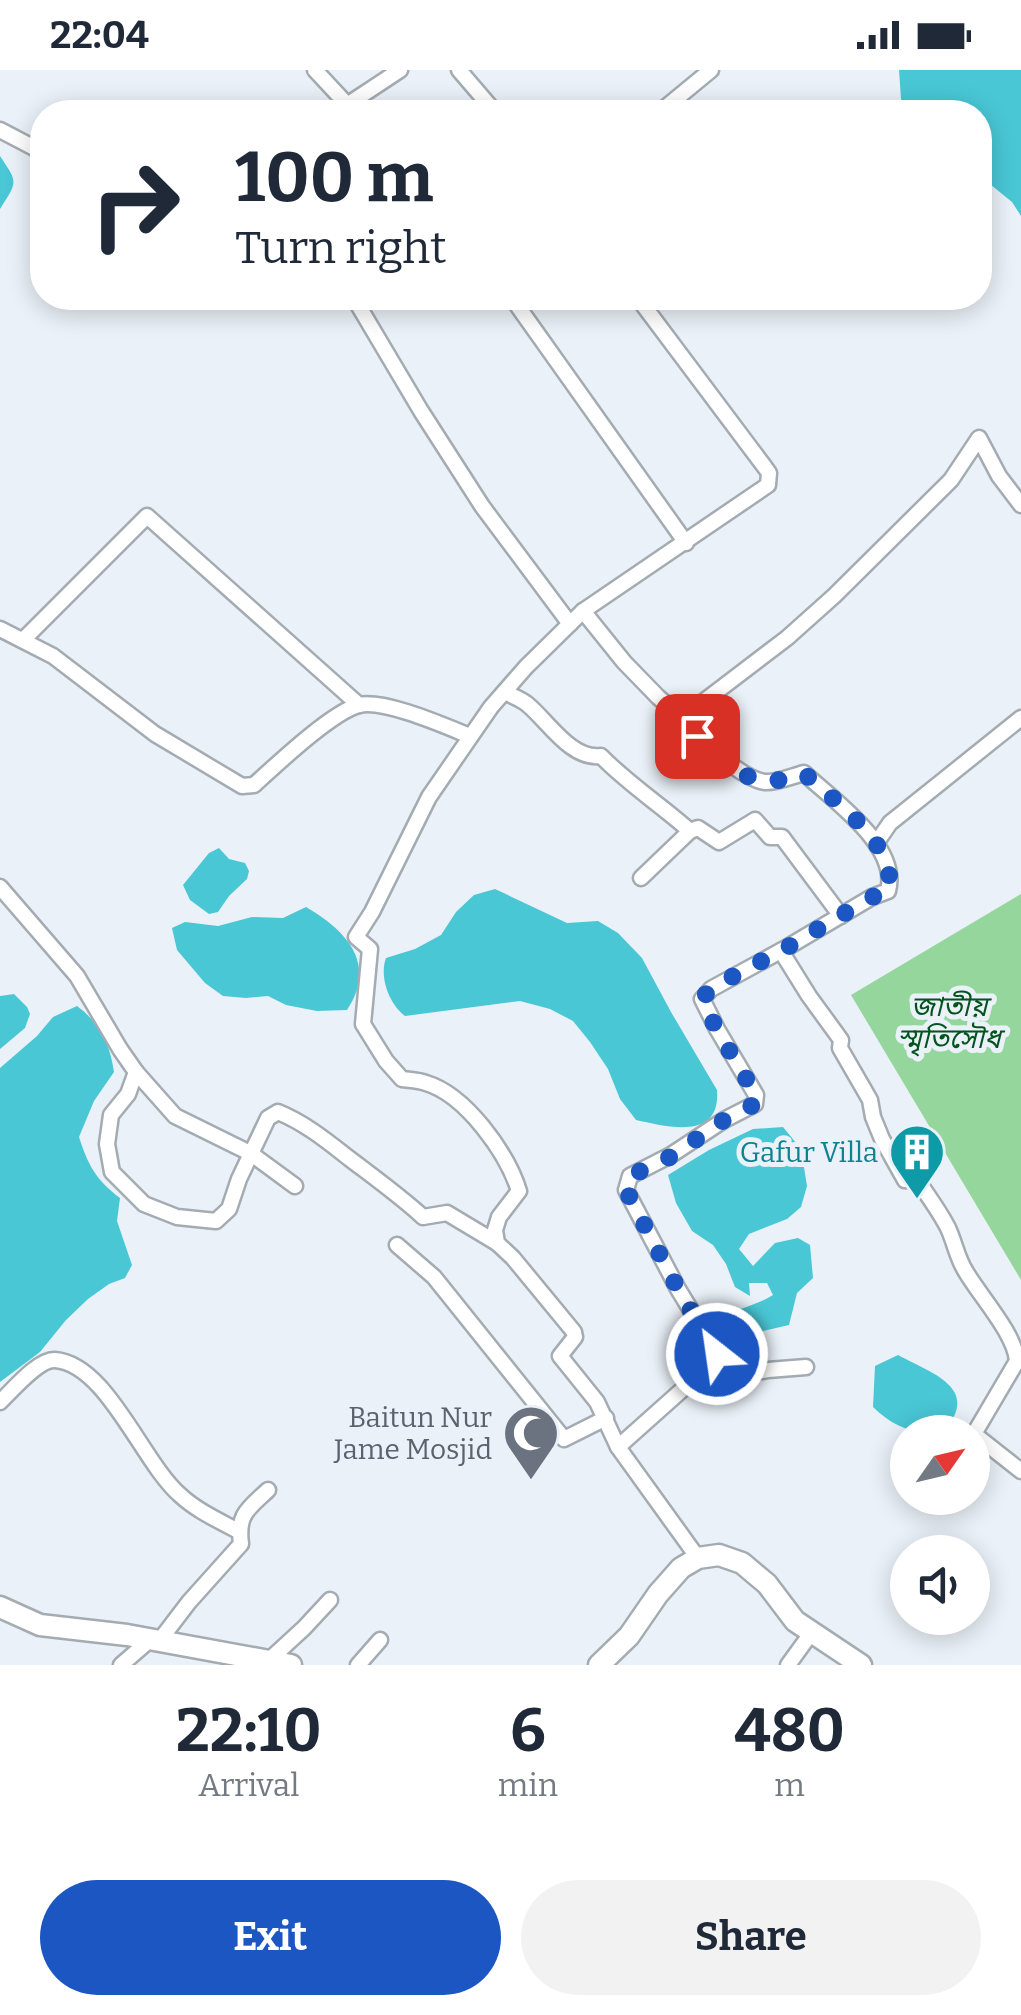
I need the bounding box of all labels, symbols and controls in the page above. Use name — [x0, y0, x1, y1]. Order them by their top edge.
text: 22:04 — [50, 12, 149, 58]
text: 100 m — [235, 136, 434, 220]
icon: right — [70, 140, 200, 270]
text: Turn right — [235, 221, 447, 275]
pin — [655, 694, 740, 779]
icon: arrive — [670, 709, 725, 764]
park label: জাতীয় স্মৃতিসৌধ — [897, 990, 1006, 1057]
building icon: Gafur Villa — [887, 1122, 947, 1201]
place label: Gafur Villa — [740, 1136, 878, 1169]
position arrow — [665, 1302, 769, 1406]
place label: Baitun Nur Jame Mosjid — [333, 1401, 492, 1466]
mosque icon: Baitun Nur Jame Mosjid — [501, 1403, 561, 1482]
north arrow — [890, 1415, 990, 1515]
map controls — [890, 1415, 990, 1635]
button: sound — [890, 1535, 990, 1635]
text: 22:10 — [176, 1695, 322, 1767]
text: 6 — [510, 1695, 546, 1767]
text: 480 — [734, 1695, 845, 1767]
text: Arrival — [198, 1766, 300, 1804]
text: min — [498, 1766, 558, 1804]
text: m — [774, 1766, 805, 1804]
button: Exit — [40, 1880, 501, 1995]
button: Share — [521, 1880, 981, 1995]

